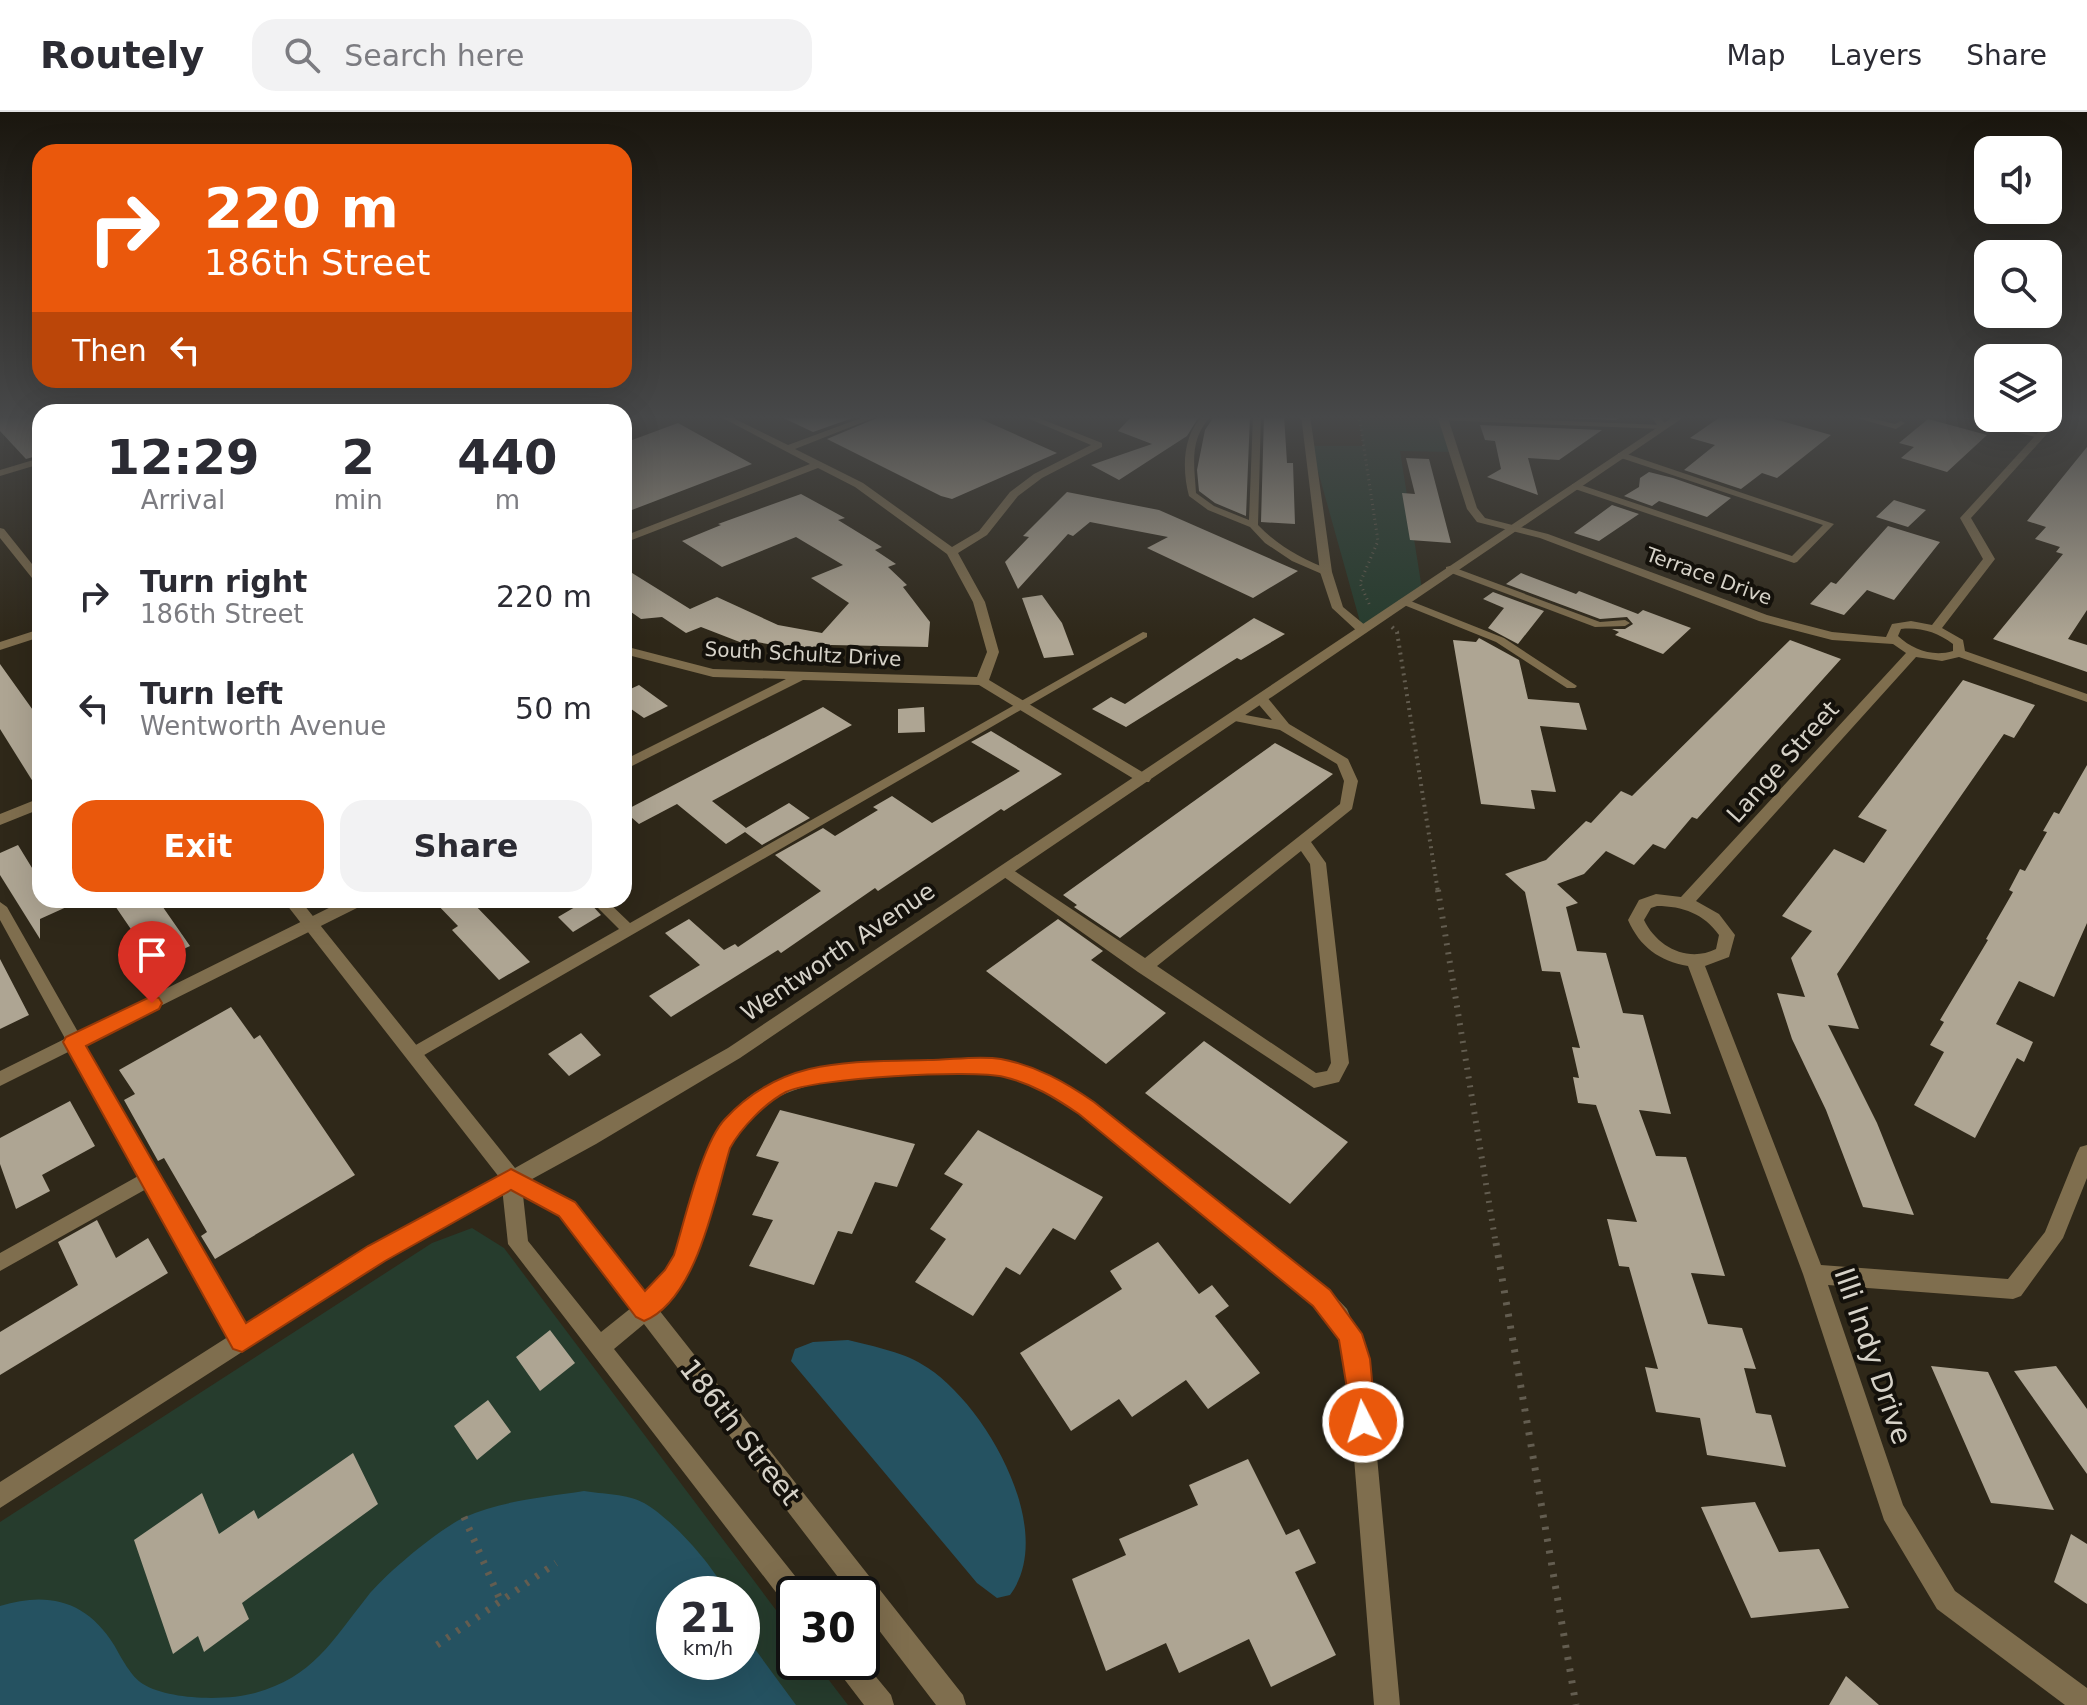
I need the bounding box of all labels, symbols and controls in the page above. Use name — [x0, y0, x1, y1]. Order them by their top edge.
search box — [252, 19, 812, 91]
text: Routely — [40, 33, 204, 77]
icon: search — [280, 33, 324, 77]
text: Search here — [344, 38, 524, 73]
text: Map — [1726, 39, 1786, 72]
text: Layers — [1830, 39, 1922, 72]
text: Share — [1966, 39, 2047, 72]
map controls — [1974, 136, 2062, 432]
button: sound — [1974, 136, 2062, 224]
text: 220 m — [204, 175, 399, 240]
icon: right — [72, 176, 176, 280]
button: search — [1974, 240, 2062, 328]
text: 186th Street — [204, 242, 430, 283]
icon: left — [163, 328, 207, 372]
text: Then — [72, 333, 147, 368]
button: layers — [1974, 344, 2062, 432]
text: 12:29 — [106, 429, 259, 485]
text: 2 — [342, 429, 375, 485]
text: 440 — [457, 429, 557, 485]
text: Arrival — [141, 485, 225, 515]
text: min — [334, 485, 383, 515]
text: m — [495, 485, 520, 515]
street label: Terrace Drive — [1642, 542, 1775, 610]
text: Turn right — [140, 564, 307, 599]
icon: right — [72, 574, 116, 618]
text: 220 m — [496, 579, 592, 614]
text: 186th Street — [140, 599, 304, 629]
street label: South Schultz Drive — [704, 637, 902, 671]
text: Turn left — [140, 676, 283, 711]
icon: left — [72, 686, 116, 730]
text: 50 m — [515, 691, 592, 726]
street label: Lange Street — [1721, 695, 1845, 829]
text: Wentworth Avenue — [140, 711, 386, 741]
button: Exit — [72, 800, 324, 892]
button: Share — [340, 800, 592, 892]
street label: Wentworth Avenue — [736, 877, 940, 1027]
pin — [118, 921, 186, 1003]
icon: arrive — [130, 933, 174, 977]
street label: Illi Indy Drive — [1827, 1263, 1919, 1449]
street label: 186th Street — [673, 1352, 807, 1512]
position arrow — [1321, 1380, 1405, 1464]
speed limit sign: 30 — [776, 1576, 880, 1680]
text: 21 — [680, 1595, 736, 1641]
text: km/h — [683, 1636, 733, 1660]

